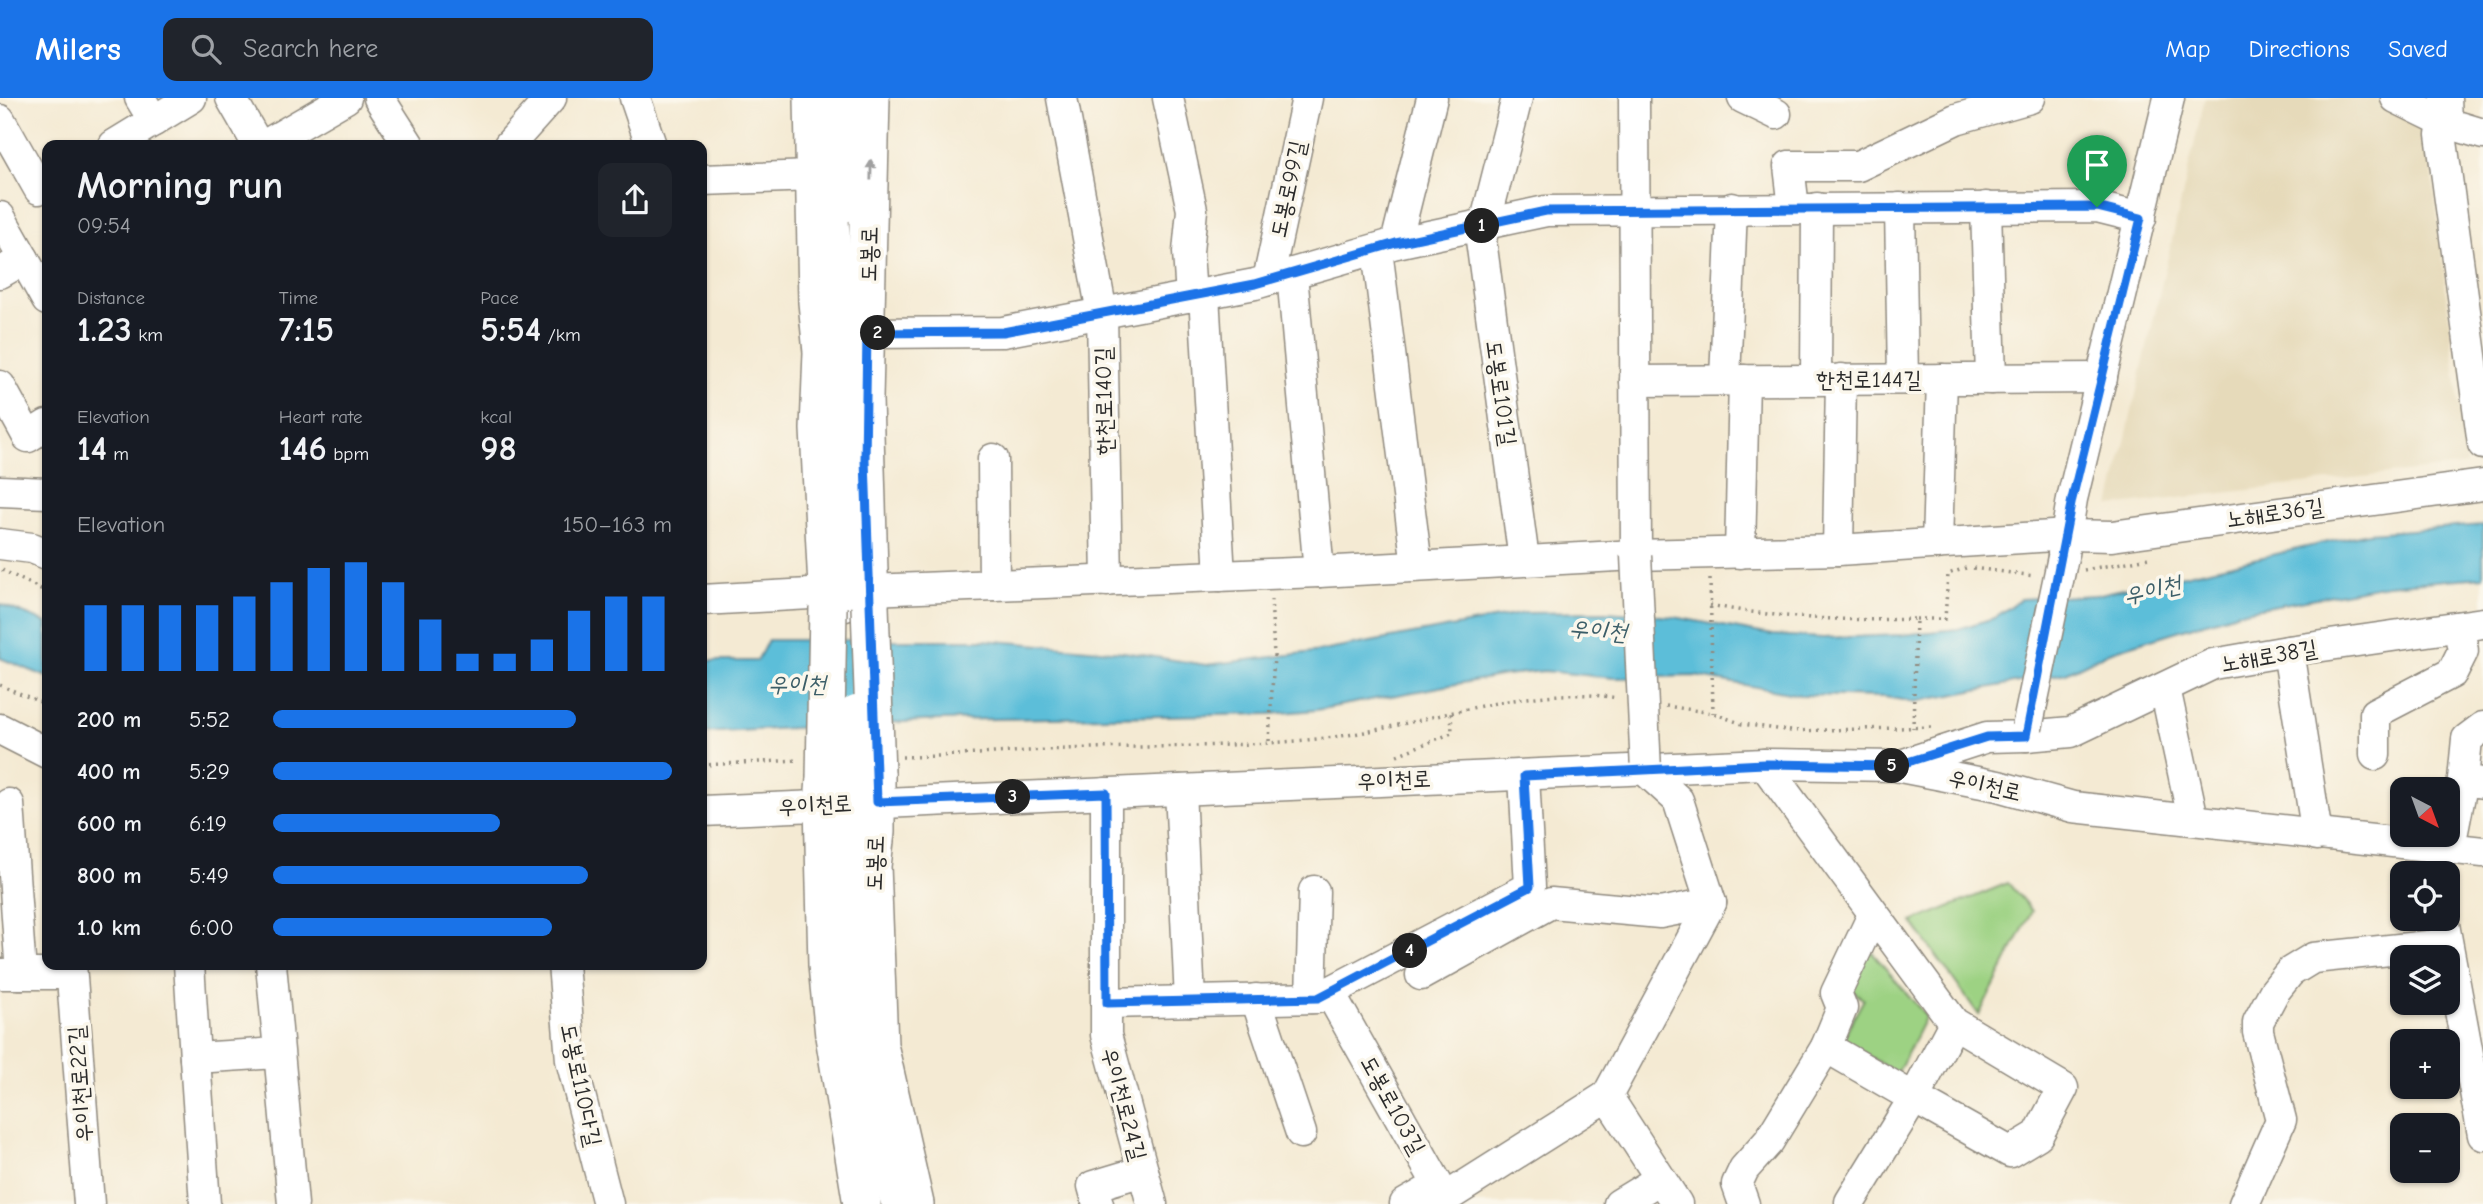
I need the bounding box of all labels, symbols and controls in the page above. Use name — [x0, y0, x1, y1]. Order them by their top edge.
search box — [163, 18, 653, 81]
text: Milers — [35, 30, 121, 68]
icon: search — [187, 30, 225, 68]
text: Search here — [243, 34, 378, 64]
text: Map — [2165, 35, 2211, 63]
text: Directions — [2249, 35, 2350, 63]
text: Saved — [2388, 35, 2448, 63]
pin — [2067, 135, 2127, 207]
street label: 도봉로99길 — [1265, 138, 1311, 240]
icon: arrive — [2078, 146, 2116, 184]
one-way arrow — [866, 159, 877, 181]
button: share — [598, 163, 672, 237]
text: Morning run — [77, 164, 283, 208]
pin: 1 — [1464, 208, 1500, 244]
text: 09:54 — [77, 212, 131, 239]
text: 1 — [1478, 214, 1485, 236]
street label: 도봉로 — [855, 226, 883, 282]
text: Distance — [77, 287, 145, 309]
text: Time — [279, 287, 318, 309]
text: Pace — [480, 287, 519, 309]
text: 1.23 — [77, 309, 132, 350]
text: 7:15 — [279, 309, 334, 350]
text: 5:54 — [480, 309, 541, 350]
pin: 2 — [860, 316, 896, 350]
text: 2 — [873, 321, 882, 343]
text: km — [132, 324, 163, 346]
text: /km — [541, 324, 581, 346]
street label: 도봉로101길 — [1480, 339, 1522, 447]
street label: 한천로140길 — [1090, 347, 1118, 455]
street label: 한천로144길 — [1816, 366, 1922, 393]
text: Elevation — [77, 406, 150, 428]
text: Heart rate — [279, 406, 362, 428]
text: kcal — [480, 406, 512, 428]
text: 14 — [77, 428, 107, 469]
text: 146 — [279, 428, 327, 469]
text: 98 — [480, 428, 517, 469]
text: m — [107, 443, 129, 465]
text: bpm — [327, 443, 369, 465]
street label: 노해로36길 — [2225, 493, 2325, 533]
text: Elevation — [77, 511, 165, 538]
text: 150–163 m — [563, 511, 672, 538]
water label: 우이천 — [2121, 569, 2186, 610]
water label: 우이천 — [1568, 614, 1631, 647]
street label: 노해로38길 — [2219, 634, 2319, 678]
water label: 우이천 — [768, 670, 829, 698]
text: 200 m — [77, 706, 141, 733]
text: 5:52 — [189, 706, 230, 733]
pin: 5 — [1874, 748, 1910, 784]
text: 5 — [1886, 754, 1897, 776]
text: 400 m — [77, 758, 141, 785]
text: 5:29 — [189, 758, 230, 785]
street label: 우이천로 — [1946, 764, 2024, 806]
street label: 우이천로 — [1357, 765, 1431, 795]
north arrow — [2390, 777, 2460, 847]
map controls — [2390, 777, 2460, 1183]
pin: 3 — [996, 780, 1030, 814]
text: 3 — [1008, 785, 1017, 807]
street label: 우이천로 — [777, 790, 853, 820]
text: 600 m — [77, 810, 142, 837]
text: 6:19 — [189, 810, 227, 837]
street label: 도봉로 — [861, 835, 889, 891]
button: locate — [2390, 861, 2460, 931]
text: 800 m — [77, 862, 142, 889]
text: 5:49 — [189, 862, 229, 889]
text: 1.0 km — [77, 914, 141, 941]
text: 6:00 — [189, 914, 234, 941]
pin: 4 — [1392, 934, 1428, 968]
text: 4 — [1405, 939, 1414, 961]
button: layers — [2390, 945, 2460, 1015]
street label: 도봉로110다길 — [555, 1021, 607, 1149]
street label: 우이천로22길 — [62, 1025, 98, 1143]
button: + — [2390, 1029, 2460, 1099]
street label: 우이천로24길 — [1096, 1045, 1152, 1163]
street label: 도봉로103길 — [1355, 1051, 1431, 1159]
button: − — [2390, 1113, 2460, 1183]

